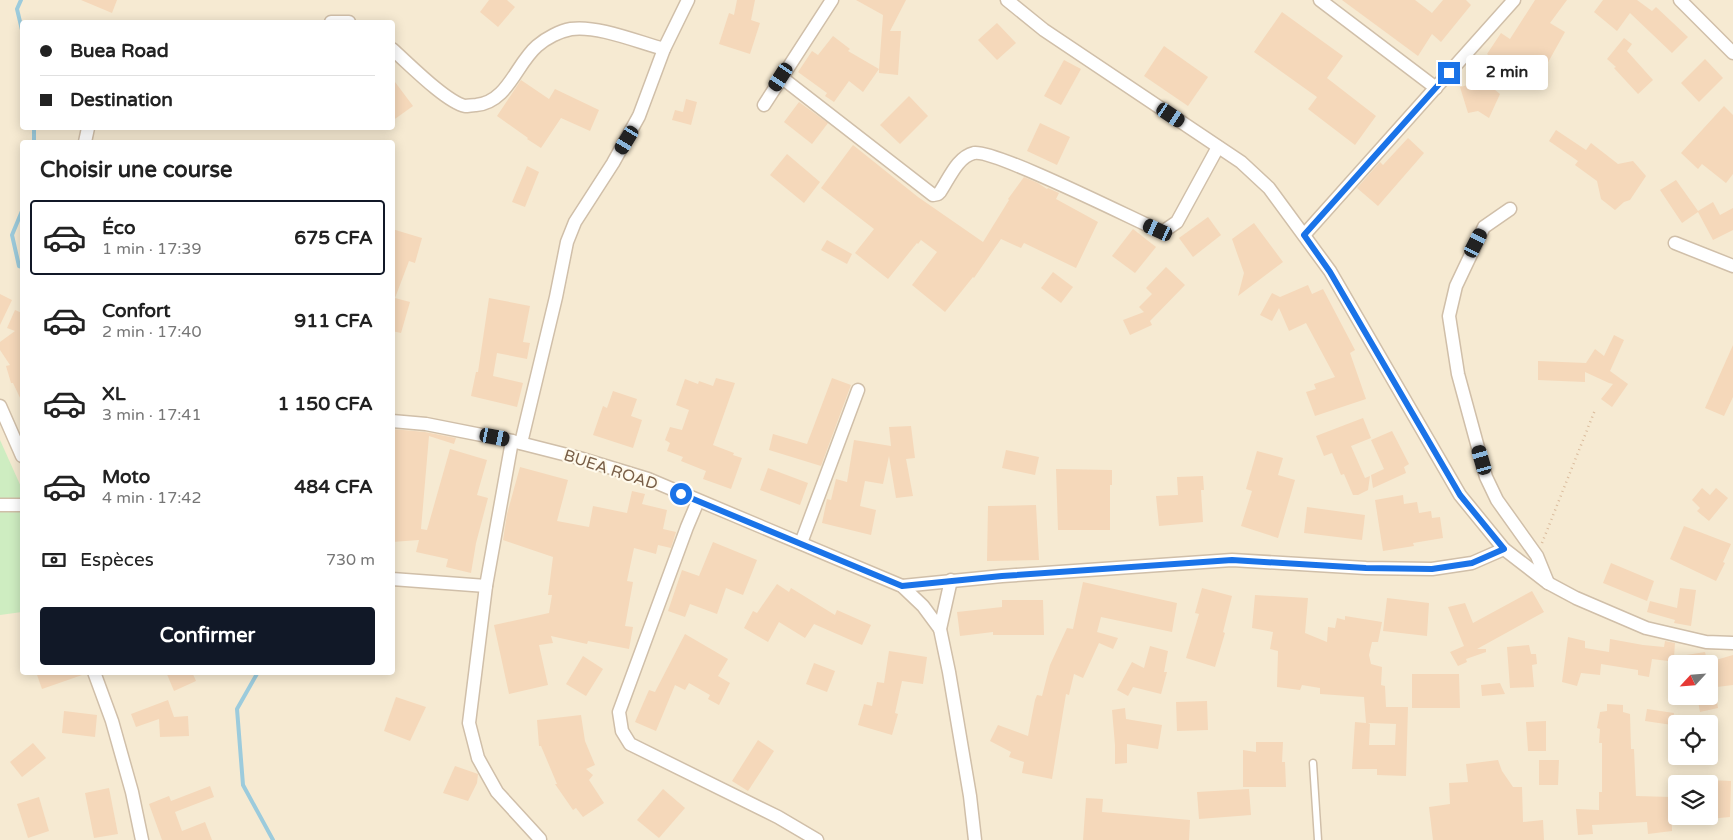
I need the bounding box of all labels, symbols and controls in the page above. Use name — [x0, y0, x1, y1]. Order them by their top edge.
text: Buea Road — [70, 40, 169, 62]
callout: 2 min — [1466, 56, 1549, 90]
car — [766, 60, 795, 94]
route end — [1438, 62, 1460, 84]
text: 2 min — [1486, 62, 1528, 82]
text: Destination — [70, 89, 173, 111]
car — [1154, 100, 1187, 130]
car — [612, 123, 641, 157]
text: Choisir une course — [40, 157, 233, 183]
icon: car — [42, 215, 87, 260]
text: Éco — [102, 217, 135, 239]
car — [1141, 217, 1174, 243]
car — [1462, 226, 1489, 260]
text: 675 CFA — [294, 227, 373, 249]
text: 1 min · 17:39 — [102, 239, 201, 259]
icon: car — [42, 298, 87, 343]
text: Confort — [102, 300, 171, 322]
text: 911 CFA — [294, 310, 373, 332]
text: 2 min · 17:40 — [102, 322, 201, 342]
icon: car — [42, 381, 87, 426]
text: XL — [102, 383, 126, 405]
text: 1 150 CFA — [277, 393, 373, 415]
text: 3 min · 17:41 — [102, 405, 201, 425]
car — [478, 427, 511, 447]
car — [1470, 444, 1493, 476]
street label: BUEA ROAD — [561, 445, 660, 495]
icon: car — [42, 464, 87, 509]
text: Moto — [102, 466, 150, 488]
text: 484 CFA — [294, 476, 373, 498]
route start — [670, 483, 692, 505]
text: 4 min · 17:42 — [102, 488, 201, 508]
icon: cash — [40, 546, 68, 574]
text: Espèces — [80, 549, 154, 571]
text: 730 m — [326, 550, 375, 570]
button: Confirmer — [40, 607, 375, 665]
north arrow — [1668, 655, 1718, 705]
map controls — [1668, 655, 1718, 825]
button: locate — [1668, 715, 1718, 765]
button: layers — [1668, 775, 1718, 825]

